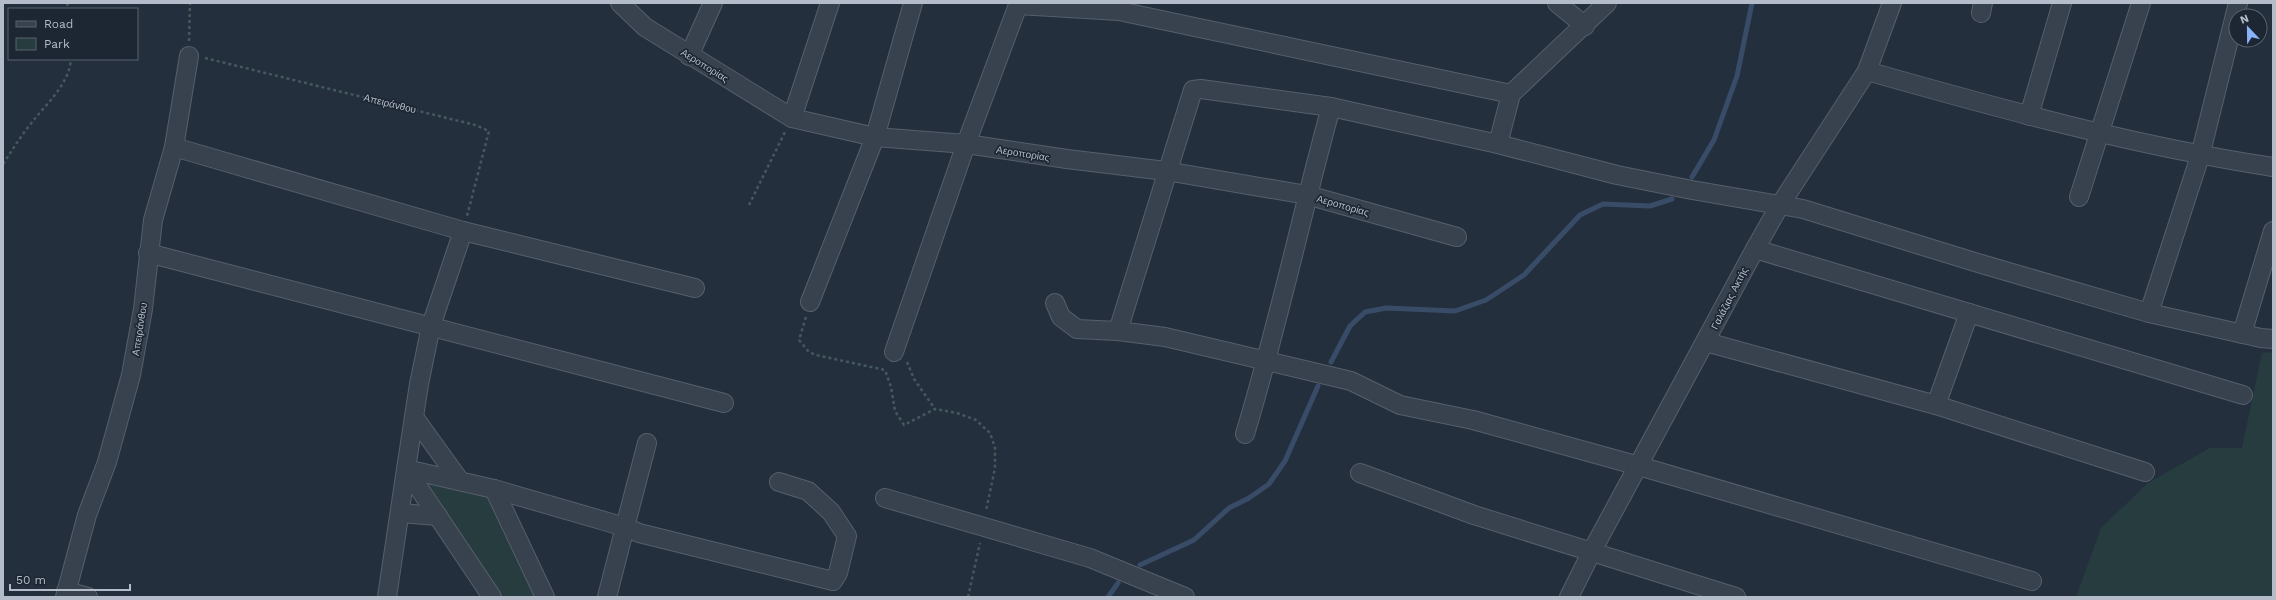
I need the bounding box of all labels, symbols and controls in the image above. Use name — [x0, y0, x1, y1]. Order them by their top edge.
legend — [8, 8, 138, 60]
north arrow — [2228, 8, 2268, 48]
text: N — [2238, 12, 2251, 27]
text: Road — [44, 17, 73, 31]
text: Park — [44, 37, 70, 51]
street label: Αεροπορίας — [679, 47, 731, 84]
street label: Απειράνθου — [362, 92, 417, 115]
street label: Αεροπορίας — [995, 144, 1051, 163]
street label: Αεροπορίας — [1315, 193, 1370, 218]
street label: Γαλάζιας Ακτής — [1709, 265, 1751, 332]
street label: Απειράνθου — [130, 302, 149, 356]
scale bar — [10, 566, 130, 592]
text: 50 m — [16, 573, 46, 587]

